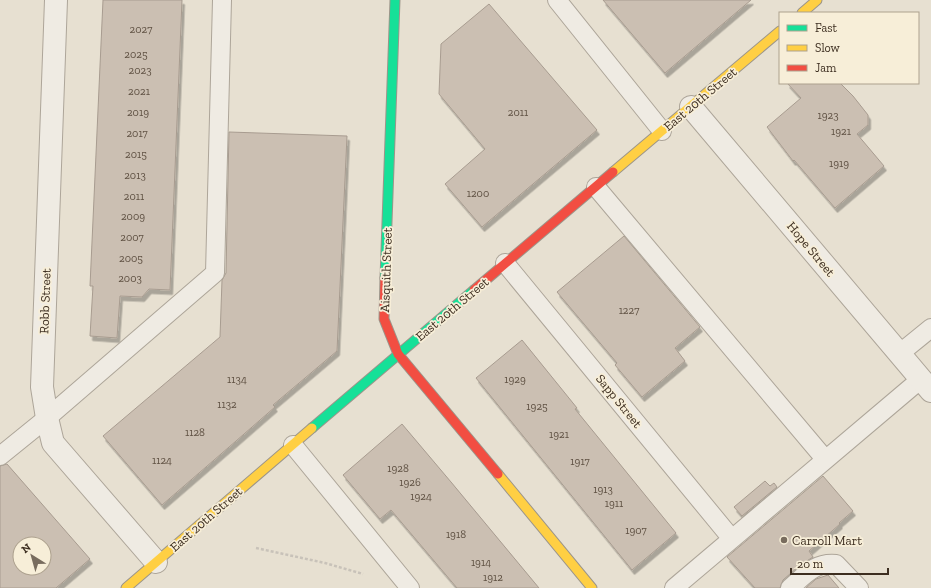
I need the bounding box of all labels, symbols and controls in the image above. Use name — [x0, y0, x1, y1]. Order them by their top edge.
legend — [779, 12, 919, 84]
text: Fast — [815, 21, 838, 35]
house number: 2027 — [130, 23, 152, 36]
text: Slow — [815, 41, 841, 55]
house number: 2025 — [124, 48, 148, 61]
text: Jam — [815, 61, 837, 75]
house number: 2023 — [128, 64, 152, 77]
street label: East 20th Street — [660, 64, 740, 134]
house number: 2021 — [128, 85, 151, 98]
house number: 2019 — [127, 106, 149, 119]
house number: 2011 — [508, 106, 529, 119]
house number: 1923 — [817, 109, 839, 122]
house number: 1921 — [831, 125, 852, 138]
house number: 2017 — [126, 127, 148, 140]
house number: 2015 — [125, 148, 147, 161]
house number: 1919 — [829, 157, 849, 170]
house number: 2013 — [124, 169, 146, 182]
house number: 1200 — [467, 187, 489, 200]
house number: 2011 — [124, 190, 145, 203]
house number: 2009 — [121, 210, 145, 223]
street label: Hope Street — [784, 219, 838, 279]
street label: Aisquith Street — [377, 227, 395, 313]
house number: 2007 — [120, 231, 144, 244]
house number: 2005 — [119, 252, 143, 265]
street label: Robb Street — [36, 268, 54, 334]
house number: 2003 — [118, 272, 142, 285]
street label: East 20th Street — [412, 274, 492, 344]
house number: 1227 — [619, 304, 639, 317]
street label: Sapp Street — [593, 371, 645, 431]
house number: 1134 — [227, 373, 247, 386]
house number: 1929 — [504, 373, 526, 386]
house number: 1132 — [217, 398, 237, 411]
house number: 1925 — [526, 400, 548, 413]
house number: 1128 — [185, 426, 205, 439]
house number: 1921 — [549, 428, 570, 441]
house number: 1124 — [152, 454, 172, 467]
house number: 1917 — [570, 455, 590, 468]
house number: 1928 — [387, 462, 409, 475]
house number: 1926 — [399, 476, 421, 489]
street label: East 20th Street — [167, 483, 245, 554]
house number: 1913 — [593, 483, 613, 496]
house number: 1924 — [410, 490, 432, 503]
house number: 1911 — [605, 497, 624, 510]
house number: 1907 — [625, 524, 647, 537]
house number: 1918 — [446, 528, 466, 541]
place label: Carroll Mart — [792, 533, 862, 548]
marker: Carroll Mart — [779, 535, 789, 545]
north arrow — [12, 536, 52, 576]
text: N — [19, 540, 34, 556]
scale bar — [791, 550, 888, 576]
house number: 1914 — [471, 556, 491, 569]
text: 20 m — [797, 557, 824, 571]
house number: 1912 — [483, 571, 503, 584]

